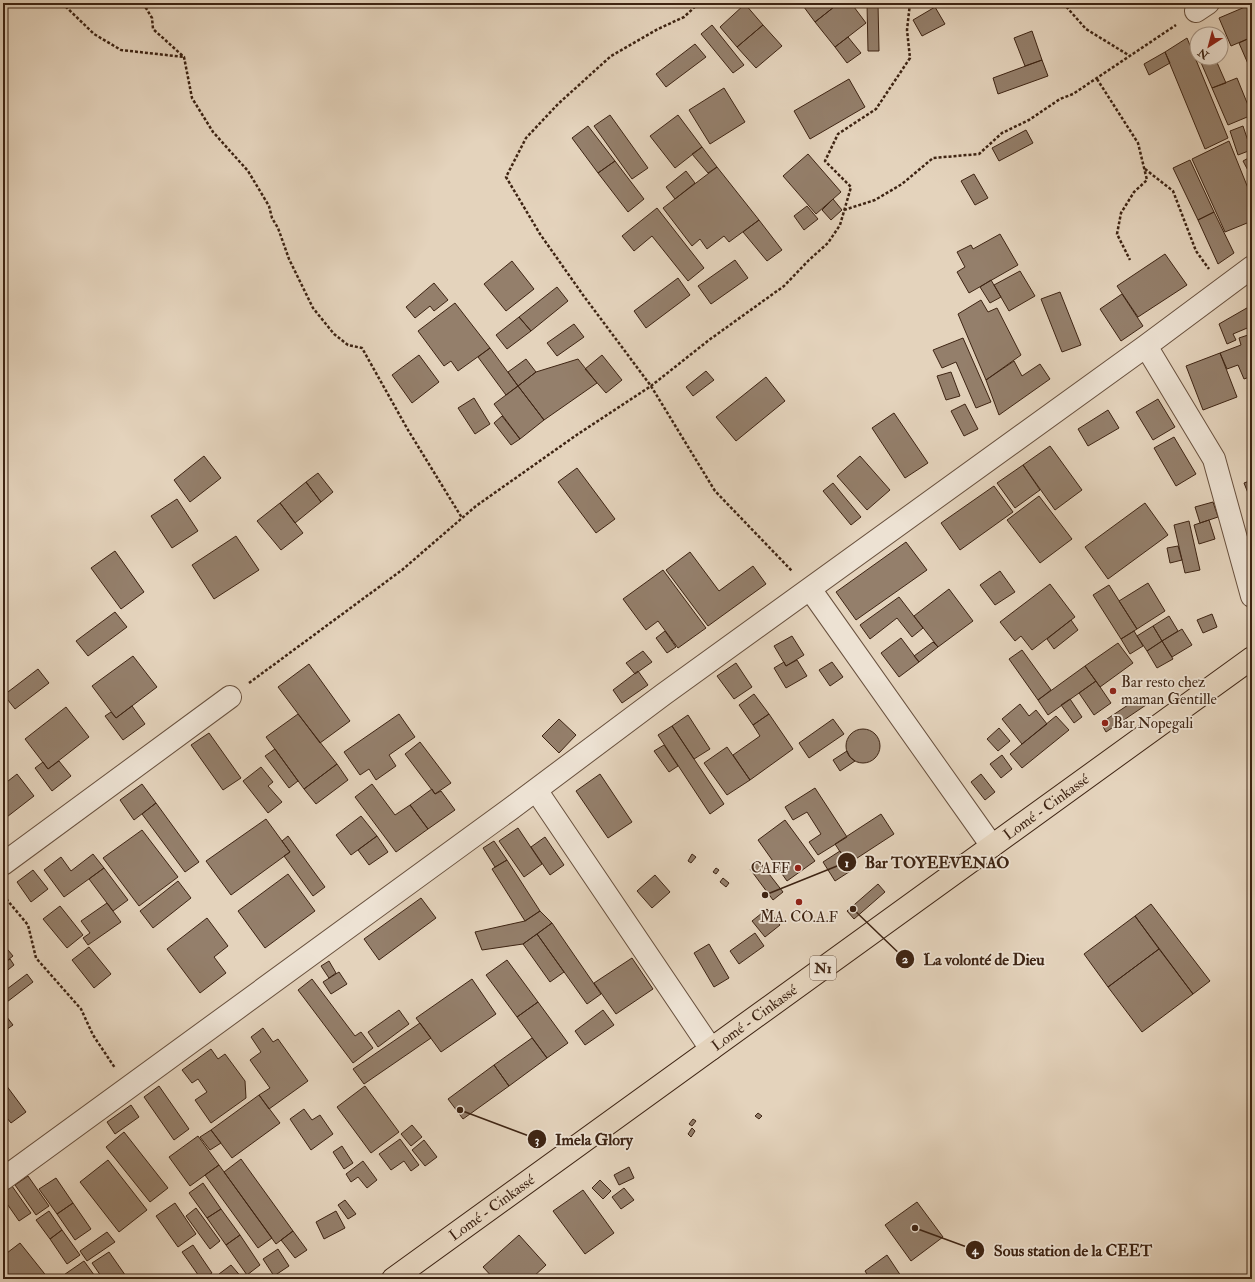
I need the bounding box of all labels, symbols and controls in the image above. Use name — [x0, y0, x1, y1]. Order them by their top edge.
north arrow — [1189, 26, 1229, 66]
text: N — [1195, 45, 1212, 62]
place label: Bar resto chez maman Gentille — [1121, 673, 1217, 709]
marker: Bar resto chez maman Gentille — [1108, 686, 1118, 696]
place label: Bar Nopegali — [1113, 714, 1193, 734]
marker: Bar Nopegali — [1100, 718, 1110, 728]
street label: Lomé - Cinkassé — [1000, 769, 1094, 845]
callout: Bar TOYEEVENAO — [837, 848, 1017, 876]
text: Bar TOYEEVENAO — [865, 853, 1009, 873]
text: 1 — [845, 856, 849, 871]
place label: CAFF — [751, 859, 791, 878]
marker: CAFF — [793, 863, 803, 873]
marker: MA. CO.A.F — [794, 897, 804, 907]
place label: MA. CO.A.F — [760, 908, 839, 927]
callout: La volonté de Dieu — [895, 945, 1052, 973]
text: La volonté de Dieu — [923, 950, 1045, 970]
text: 2 — [902, 952, 908, 967]
road number: N1 — [810, 956, 836, 980]
street label: Lomé - Cinkassé — [708, 980, 802, 1055]
callout: Imela Glory — [527, 1125, 641, 1153]
text: Imela Glory — [555, 1130, 634, 1151]
text: 3 — [535, 1133, 540, 1148]
street label: Lomé - Cinkassé — [446, 1170, 539, 1245]
callout: Sous station de la CEET — [965, 1236, 1160, 1264]
text: Sous station de la CEET — [994, 1241, 1153, 1261]
text: 4 — [971, 1243, 980, 1258]

